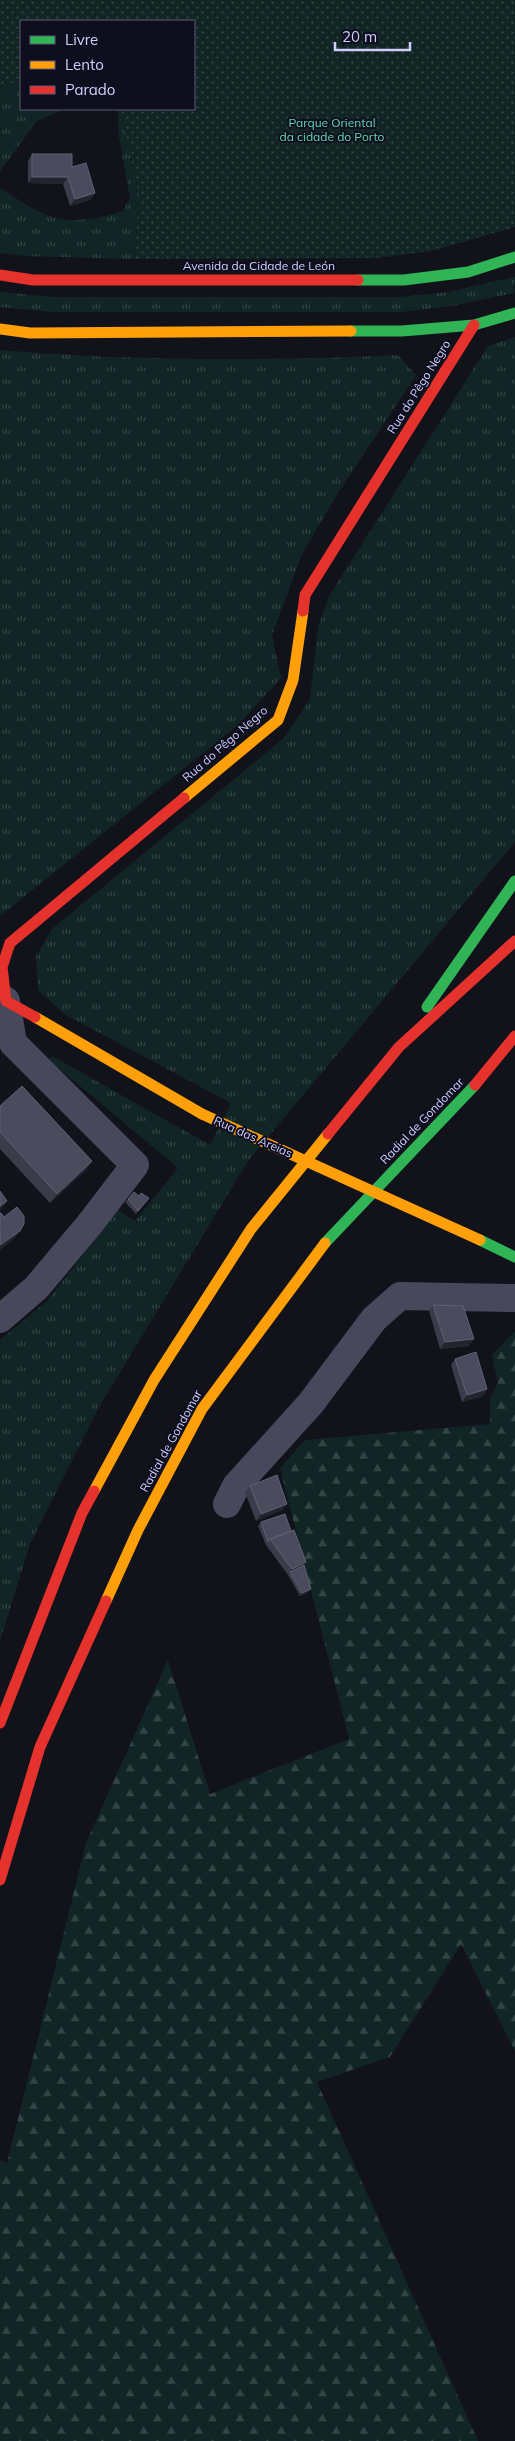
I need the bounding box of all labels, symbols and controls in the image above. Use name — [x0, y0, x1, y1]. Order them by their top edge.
legend — [20, 20, 195, 110]
scale bar — [335, 20, 410, 52]
text: 20 m — [342, 27, 377, 46]
text: Livre — [65, 30, 98, 49]
text: Lento — [65, 55, 104, 74]
text: Parado — [65, 80, 115, 99]
park label: Parque Oriental da cidade do Porto — [280, 115, 385, 144]
street label: Avenida da Cidade de León — [183, 258, 335, 273]
street label: Rua do Pêgo Negro — [384, 337, 454, 436]
street label: Rua do Pêgo Negro — [179, 702, 270, 785]
street label: Radial de Gondomar — [377, 1074, 467, 1167]
street label: Rua das Areias — [211, 1112, 295, 1161]
street label: Radial de Gondomar — [136, 1387, 205, 1494]

